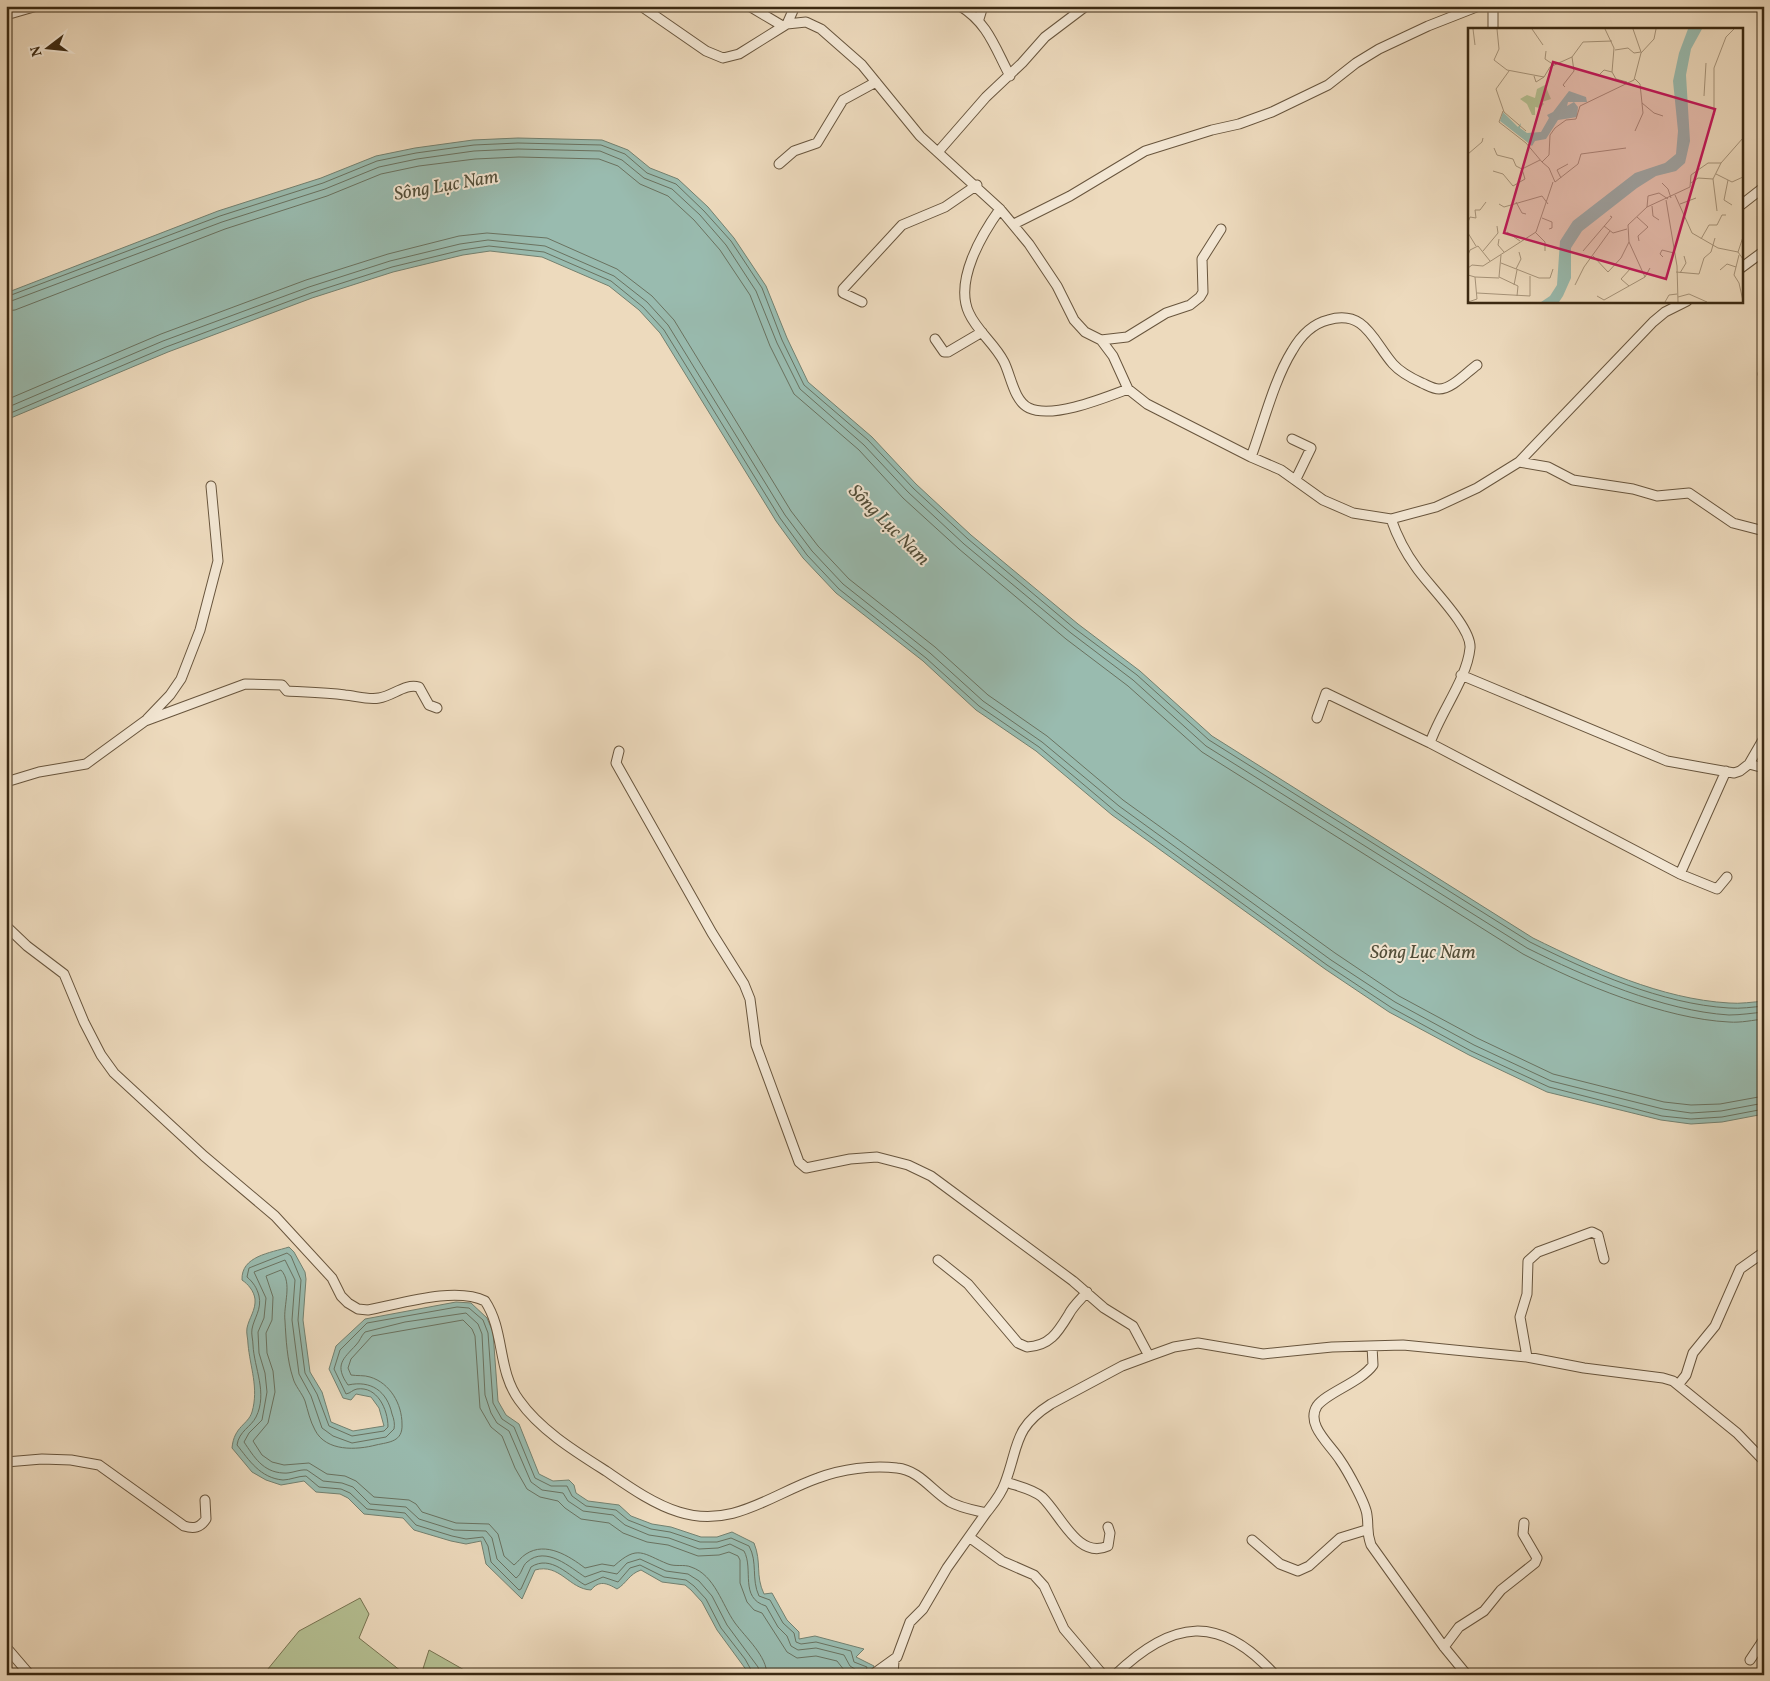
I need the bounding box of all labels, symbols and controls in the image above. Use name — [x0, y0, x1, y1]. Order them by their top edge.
north arrow — [22, 22, 72, 72]
inset map — [1468, 28, 1742, 302]
text: N — [26, 44, 47, 59]
water label: Sông Lục Nam — [392, 164, 501, 208]
water label: Sông Lục Nam — [842, 479, 935, 572]
water label: Sông Lục Nam — [1370, 940, 1476, 966]

